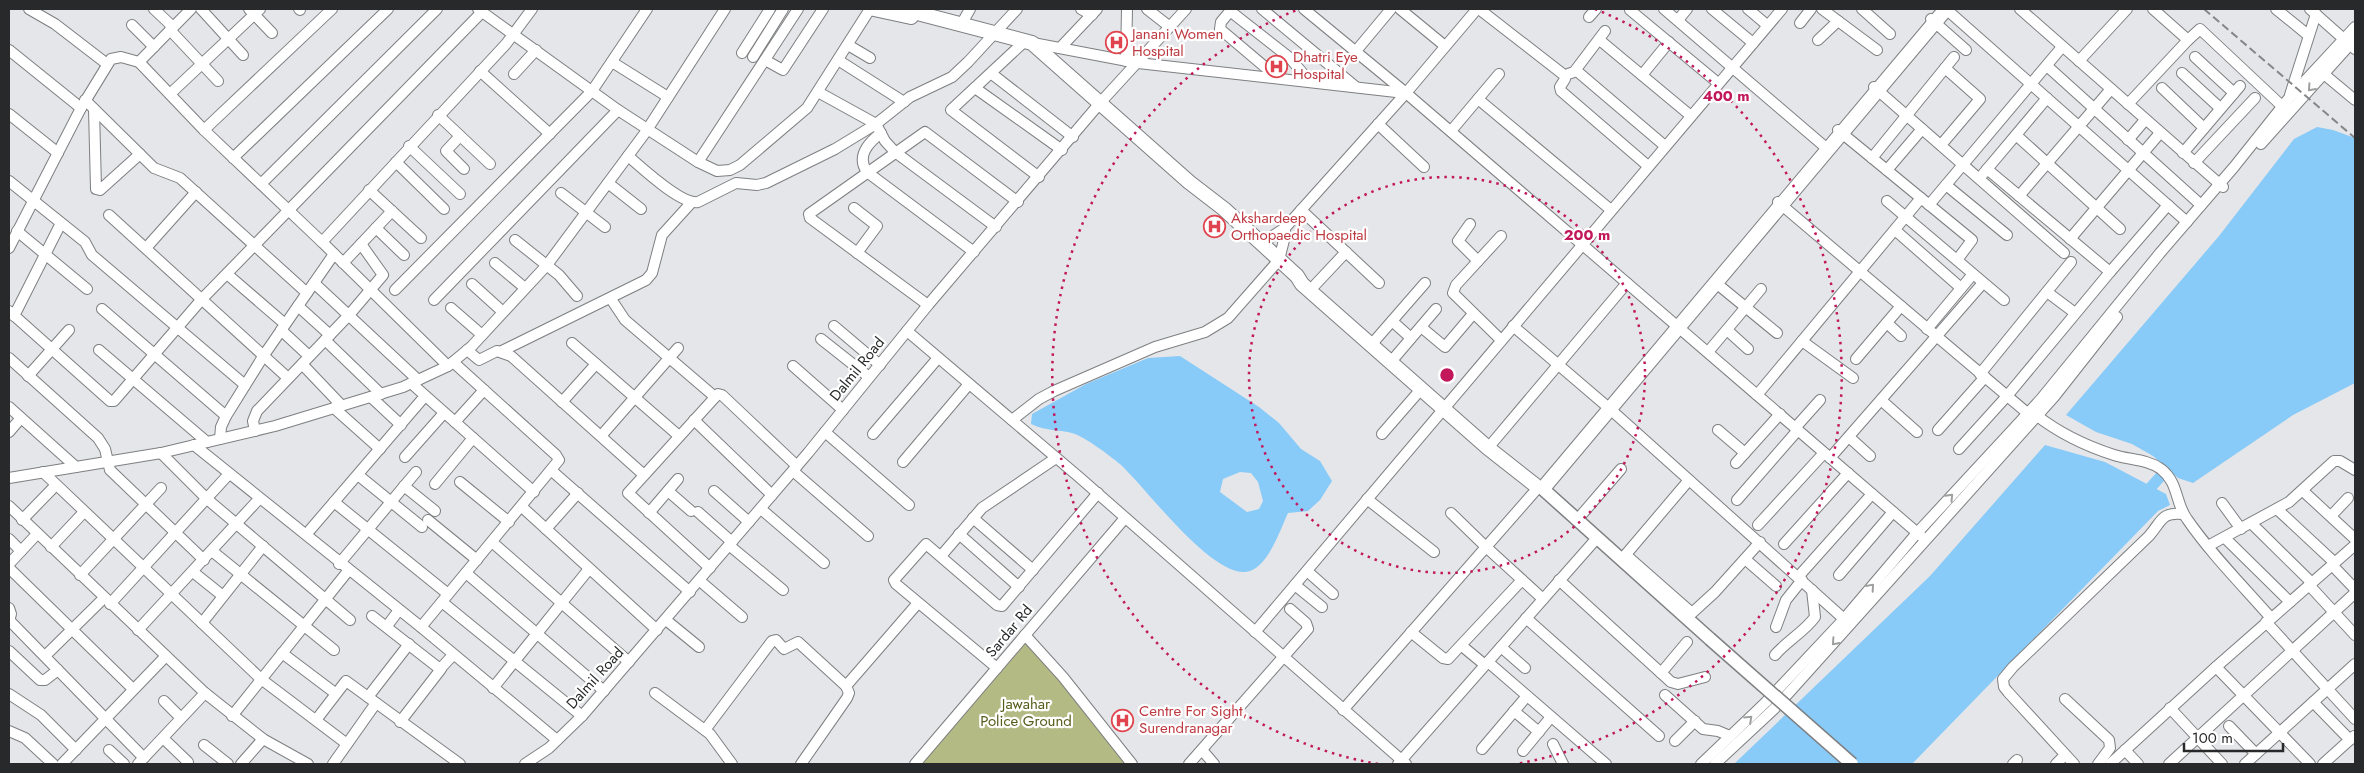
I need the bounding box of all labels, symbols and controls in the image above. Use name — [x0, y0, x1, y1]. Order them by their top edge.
place label: Janani Women Hospital — [1130, 23, 1223, 62]
hospital icon: Janani Women Hospital — [1104, 31, 1128, 55]
place label: Dhatri Eye Hospital — [1293, 46, 1358, 85]
hospital icon: Dhatri Eye Hospital — [1265, 54, 1289, 78]
one-way arrow — [2308, 82, 2317, 91]
text: 400 m — [1702, 85, 1750, 107]
place label: Akshardeep Orthopaedic Hospital — [1231, 207, 1367, 246]
hospital icon: Akshardeep Orthopaedic Hospital — [1203, 215, 1227, 239]
text: 200 m — [1564, 224, 1610, 246]
street label: Dalmil Road — [824, 332, 890, 406]
centre of rings — [1438, 366, 1456, 384]
one-way arrow — [1944, 494, 1953, 503]
one-way arrow — [1866, 584, 1874, 593]
street label: Sardar Rd — [980, 600, 1038, 662]
one-way arrow — [1831, 637, 1840, 646]
street label: Dalmil Road — [561, 642, 629, 714]
park label: Jawahar Police Ground — [980, 693, 1072, 732]
place label: Centre For Sight, Surendranagar — [1139, 700, 1247, 739]
hospital icon: Centre For Sight, Surendranagar — [1111, 708, 1135, 732]
one-way arrow — [1743, 716, 1752, 725]
scale bar — [2184, 720, 2283, 752]
text: 100 m — [2192, 727, 2233, 749]

